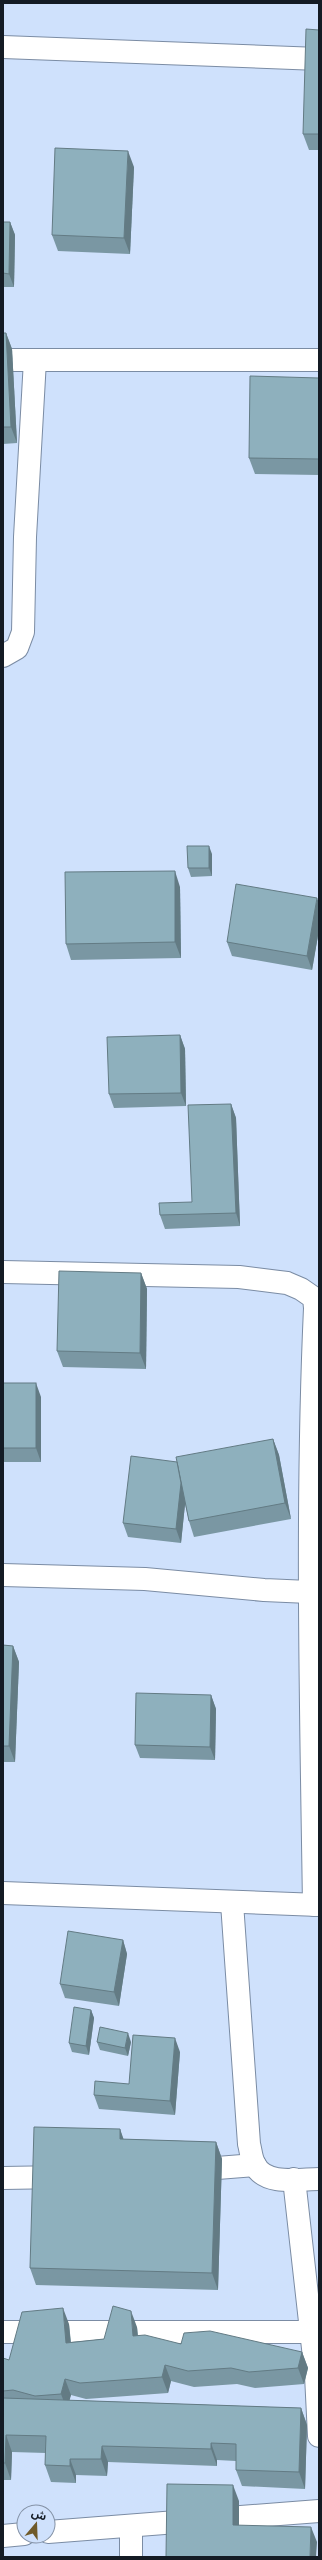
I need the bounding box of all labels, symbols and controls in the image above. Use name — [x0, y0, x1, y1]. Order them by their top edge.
north arrow — [16, 2504, 56, 2544]
text: ش — [30, 2505, 49, 2524]

